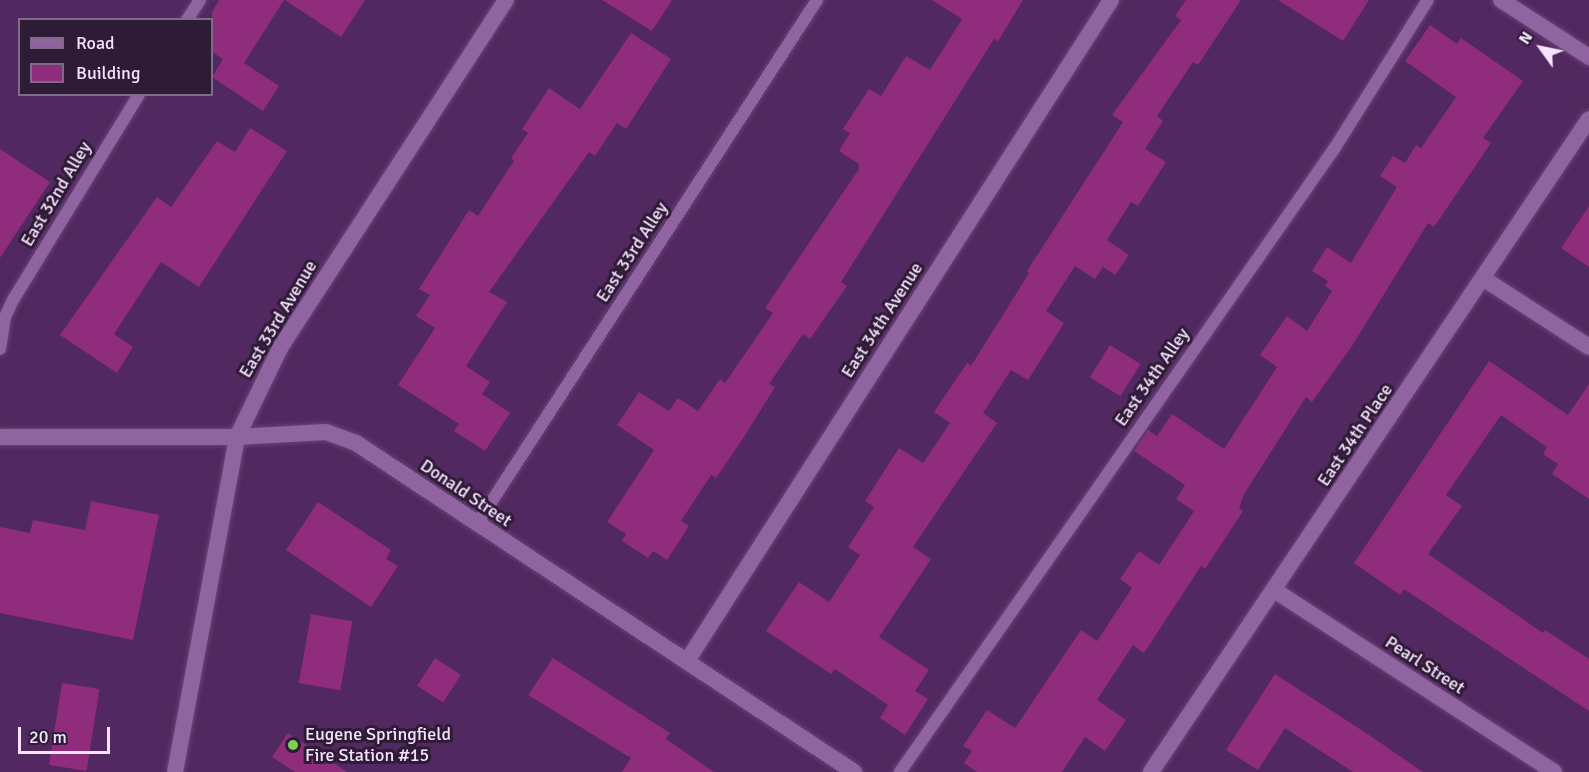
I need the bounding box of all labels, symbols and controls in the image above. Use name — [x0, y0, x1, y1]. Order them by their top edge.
legend — [18, 18, 213, 96]
north arrow — [1511, 18, 1571, 78]
text: N — [1514, 28, 1537, 48]
text: Road — [76, 32, 115, 54]
text: Building — [76, 62, 140, 84]
street label: East 32nd Alley — [16, 138, 96, 250]
street label: East 33rd Alley — [592, 198, 672, 306]
street label: East 33rd Avenue — [234, 256, 322, 382]
street label: East 34th Avenue — [837, 258, 927, 382]
street label: East 34th Alley — [1110, 324, 1194, 430]
street label: East 34th Place — [1313, 380, 1397, 490]
street label: Donald Street — [416, 455, 516, 531]
street label: Pearl Street — [1381, 631, 1469, 699]
scale bar — [21, 715, 112, 753]
place label: Eugene Springfield Fire Station #15 — [305, 724, 451, 766]
text: 20 m — [29, 726, 67, 748]
marker: Eugene Springfield Fire Station #15 — [286, 738, 300, 752]

